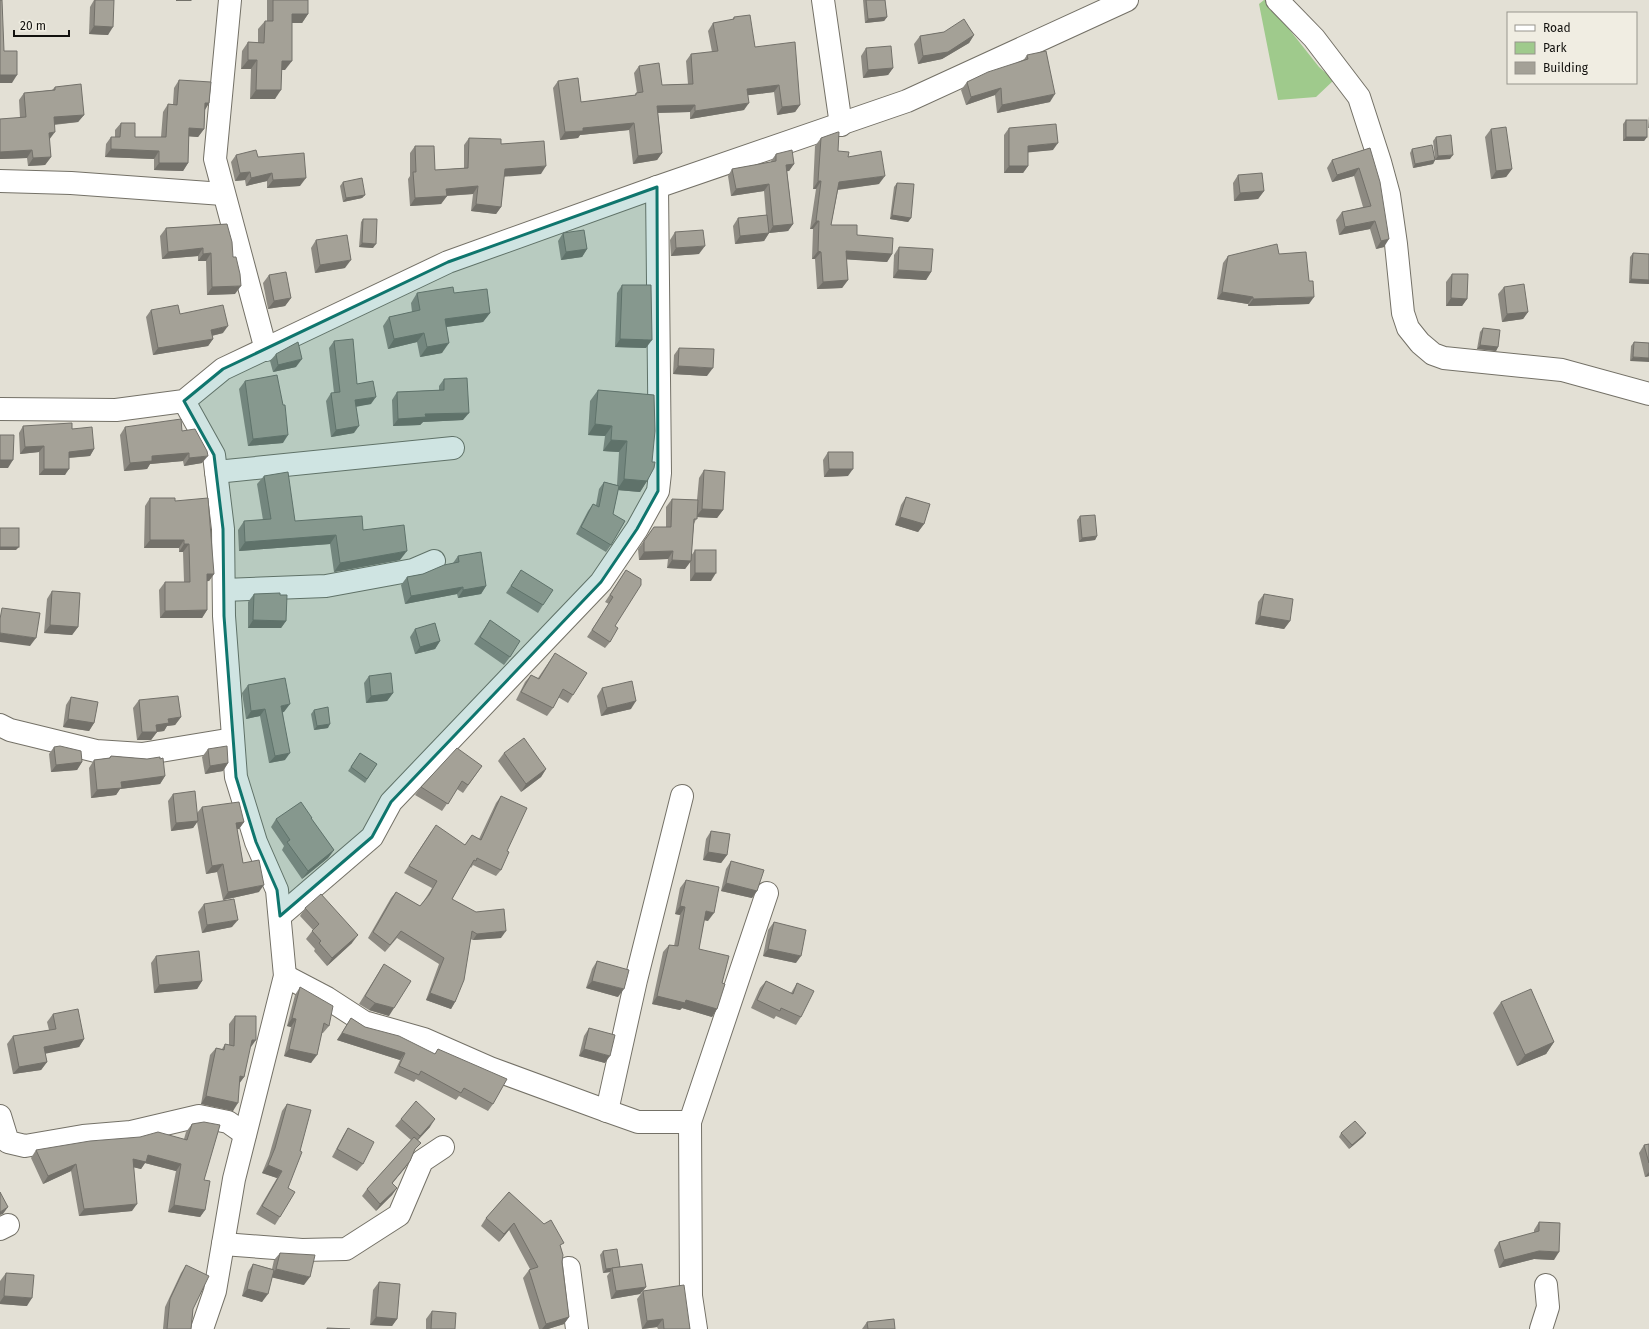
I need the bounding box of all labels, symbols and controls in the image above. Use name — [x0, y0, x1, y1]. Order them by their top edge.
scale bar — [14, 12, 69, 38]
legend — [1507, 12, 1637, 84]
text: 20 m — [20, 19, 46, 33]
text: Road — [1543, 21, 1571, 35]
text: Park — [1543, 41, 1567, 55]
text: Building — [1543, 61, 1589, 75]

